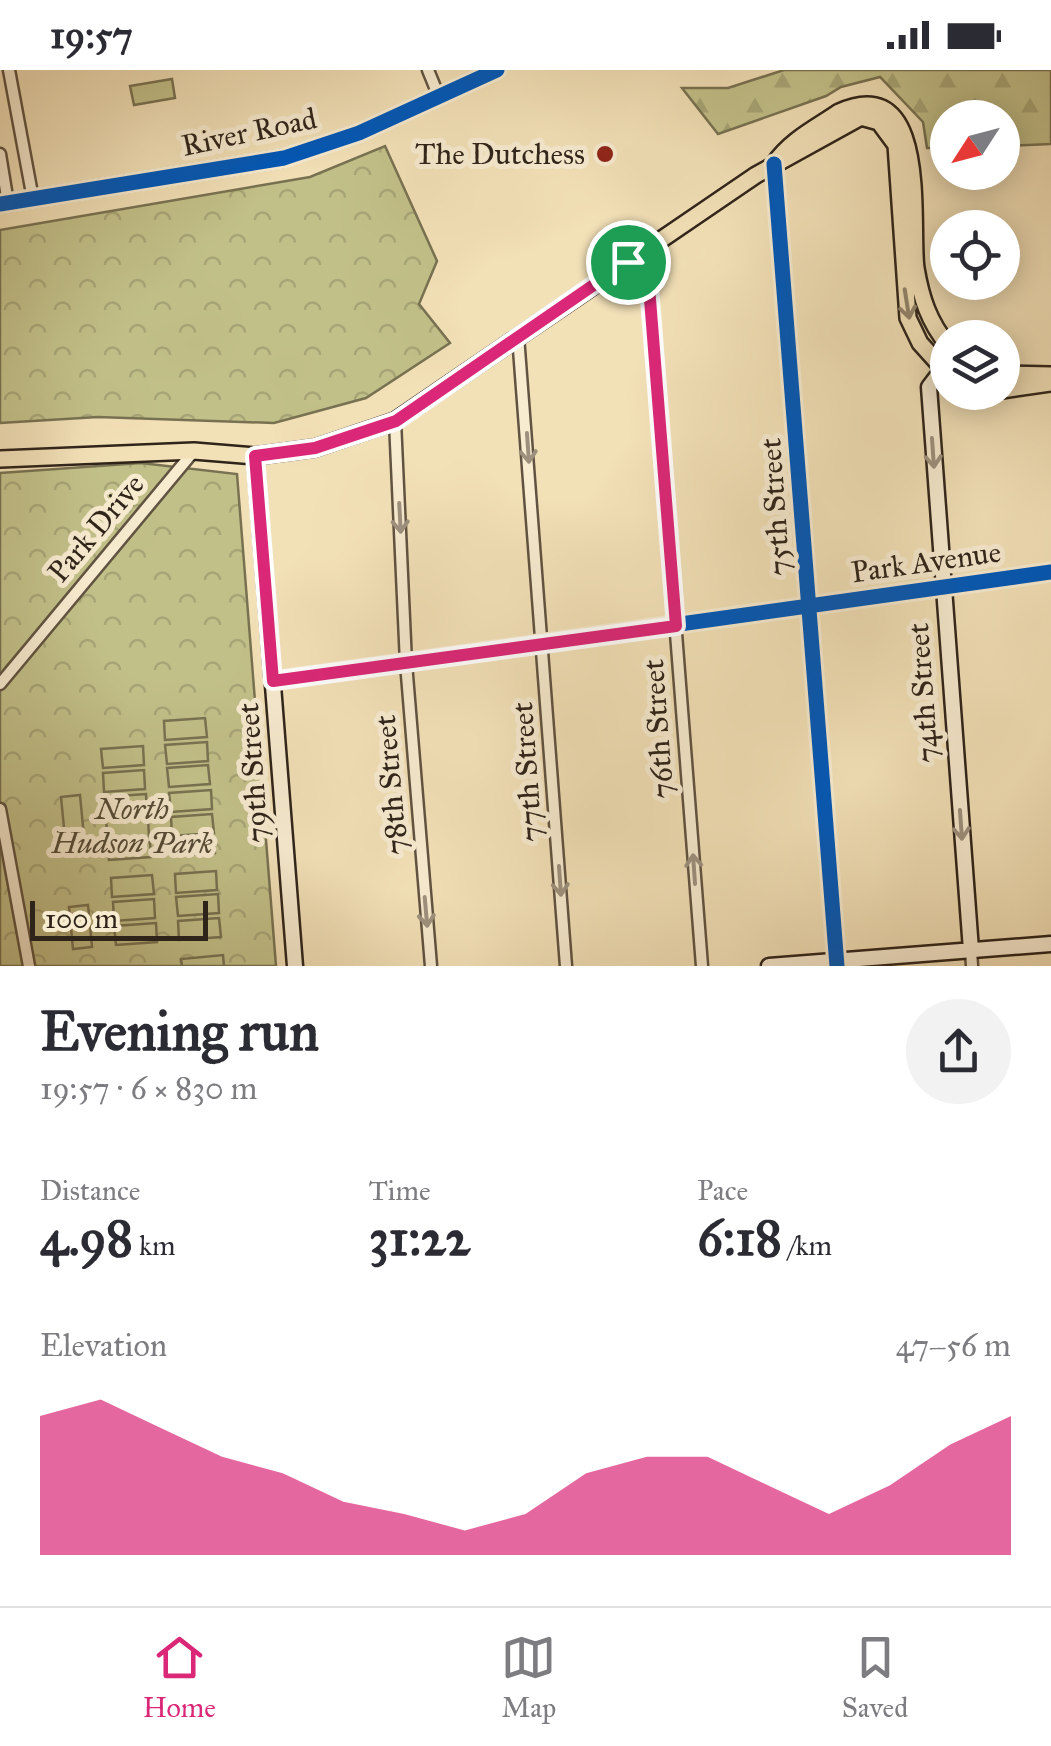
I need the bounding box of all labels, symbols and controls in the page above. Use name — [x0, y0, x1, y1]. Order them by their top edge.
text: 19:57 — [50, 12, 133, 58]
street label: River Road — [178, 100, 320, 164]
north arrow — [930, 100, 1020, 190]
map controls — [930, 100, 1020, 410]
place label: The Dutchess — [415, 136, 585, 172]
marker: The Dutchess — [594, 143, 616, 165]
button: locate — [930, 210, 1020, 300]
pin — [586, 220, 671, 305]
icon: arrive — [601, 235, 656, 290]
one-way arrow — [898, 287, 916, 320]
button: layers — [930, 320, 1020, 410]
one-way arrow — [518, 432, 537, 464]
street label: 75th Street — [752, 436, 798, 577]
one-way arrow — [923, 436, 942, 469]
street label: Park Drive — [40, 467, 152, 589]
one-way arrow — [391, 502, 410, 534]
street label: Park Avenue — [849, 534, 1003, 590]
street label: 74th Street — [900, 621, 946, 764]
street label: 76th Street — [635, 658, 681, 800]
street label: 77th Street — [504, 700, 550, 843]
street label: 79th Street — [230, 701, 277, 844]
street label: 78th Street — [367, 713, 415, 856]
park label: North Hudson Park — [50, 791, 213, 861]
one-way arrow — [951, 808, 970, 840]
one-way arrow — [684, 853, 703, 885]
one-way arrow — [551, 865, 570, 897]
scale bar — [30, 896, 208, 940]
one-way arrow — [417, 896, 436, 928]
text: 100 m — [45, 901, 118, 936]
text: Evening run — [40, 998, 319, 1065]
button: share — [906, 999, 1011, 1104]
text: 19:57 · 6 × 830 m — [40, 1069, 257, 1108]
text: Distance — [40, 1173, 140, 1208]
text: Time — [369, 1173, 431, 1208]
text: Pace — [697, 1173, 748, 1208]
text: 4.98 — [40, 1208, 133, 1269]
text: 31:22 — [369, 1208, 470, 1269]
text: 6:18 — [697, 1208, 782, 1269]
text: km — [133, 1228, 175, 1263]
text: /km — [782, 1228, 832, 1263]
text: Elevation — [40, 1326, 167, 1365]
text: 47–56 m — [896, 1326, 1011, 1365]
tab: Home — [143, 1630, 216, 1725]
tab: Map — [501, 1630, 556, 1725]
tab: Saved — [842, 1630, 908, 1725]

